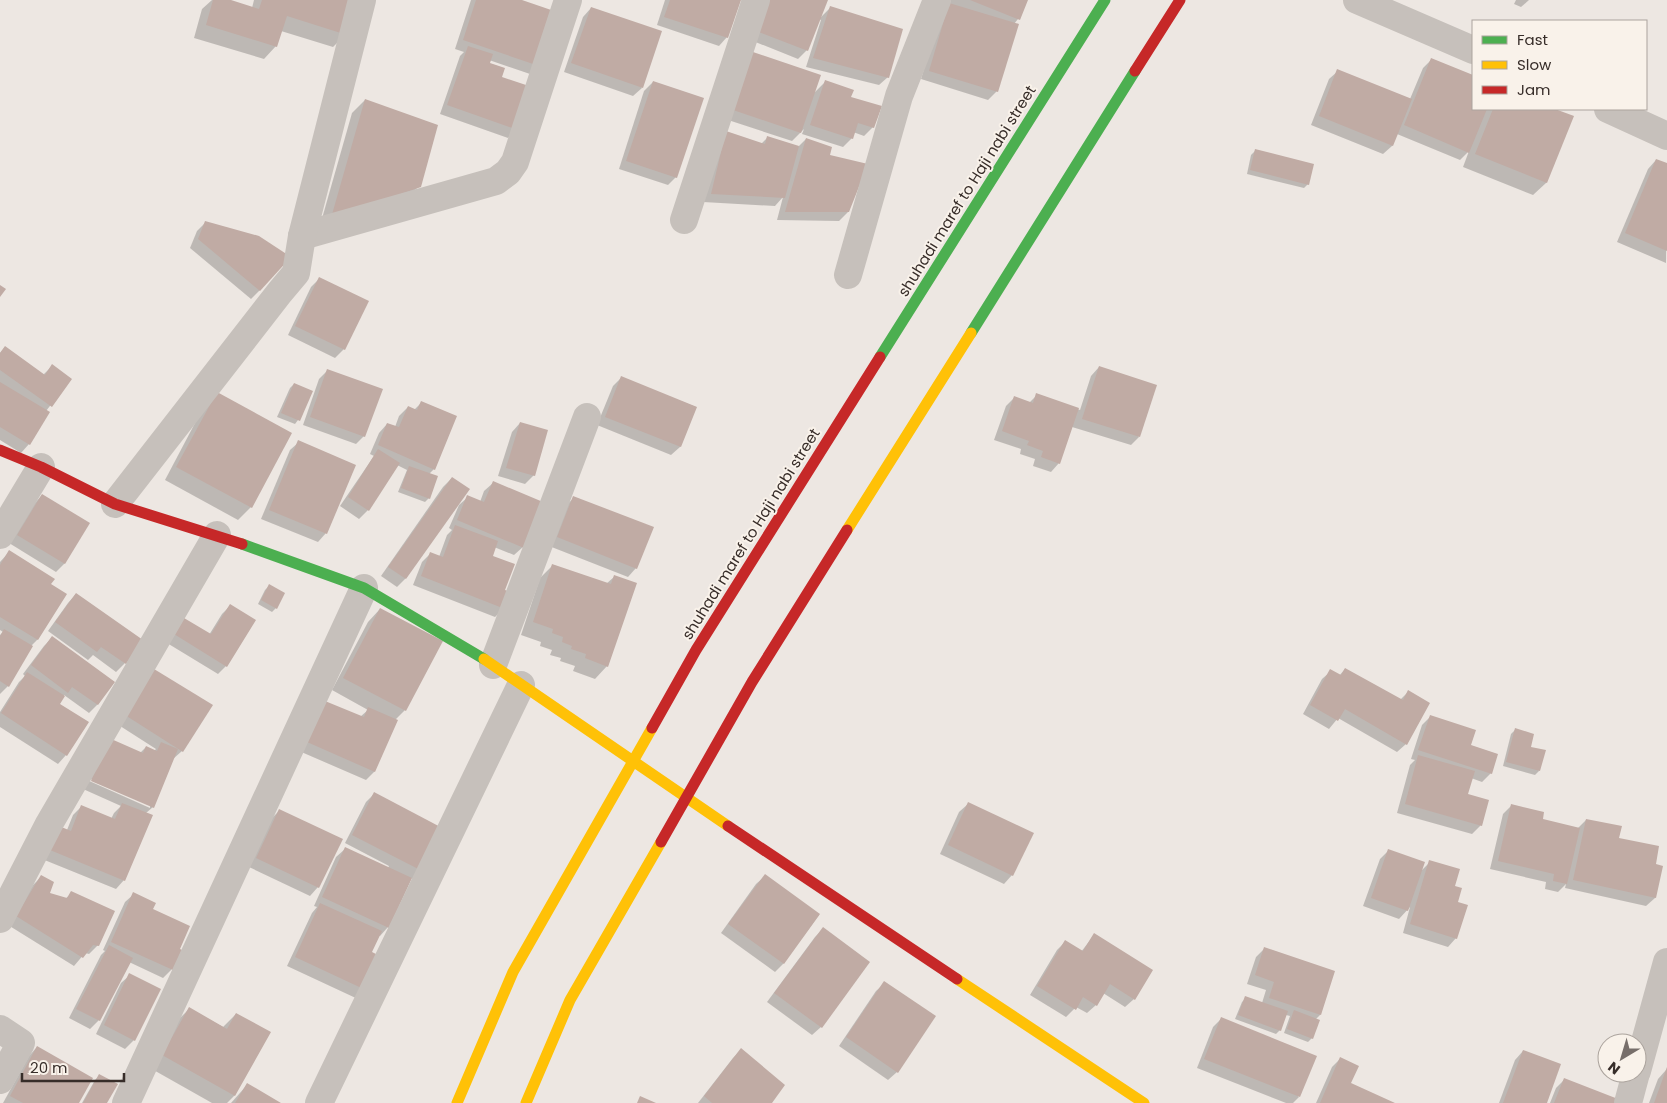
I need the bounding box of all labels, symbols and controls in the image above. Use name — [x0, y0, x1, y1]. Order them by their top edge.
legend — [1472, 20, 1647, 110]
text: Fast — [1517, 29, 1548, 50]
text: Slow — [1517, 54, 1552, 75]
text: Jam — [1517, 79, 1551, 100]
street label: shuhadi maref to Haji nabi street — [893, 81, 1041, 300]
street label: shuhadi maref to Haji nabi street — [677, 424, 825, 643]
north arrow — [1597, 1033, 1647, 1083]
scale bar — [22, 1050, 125, 1082]
text: 20 m — [30, 1057, 68, 1078]
text: N — [1604, 1057, 1624, 1079]

